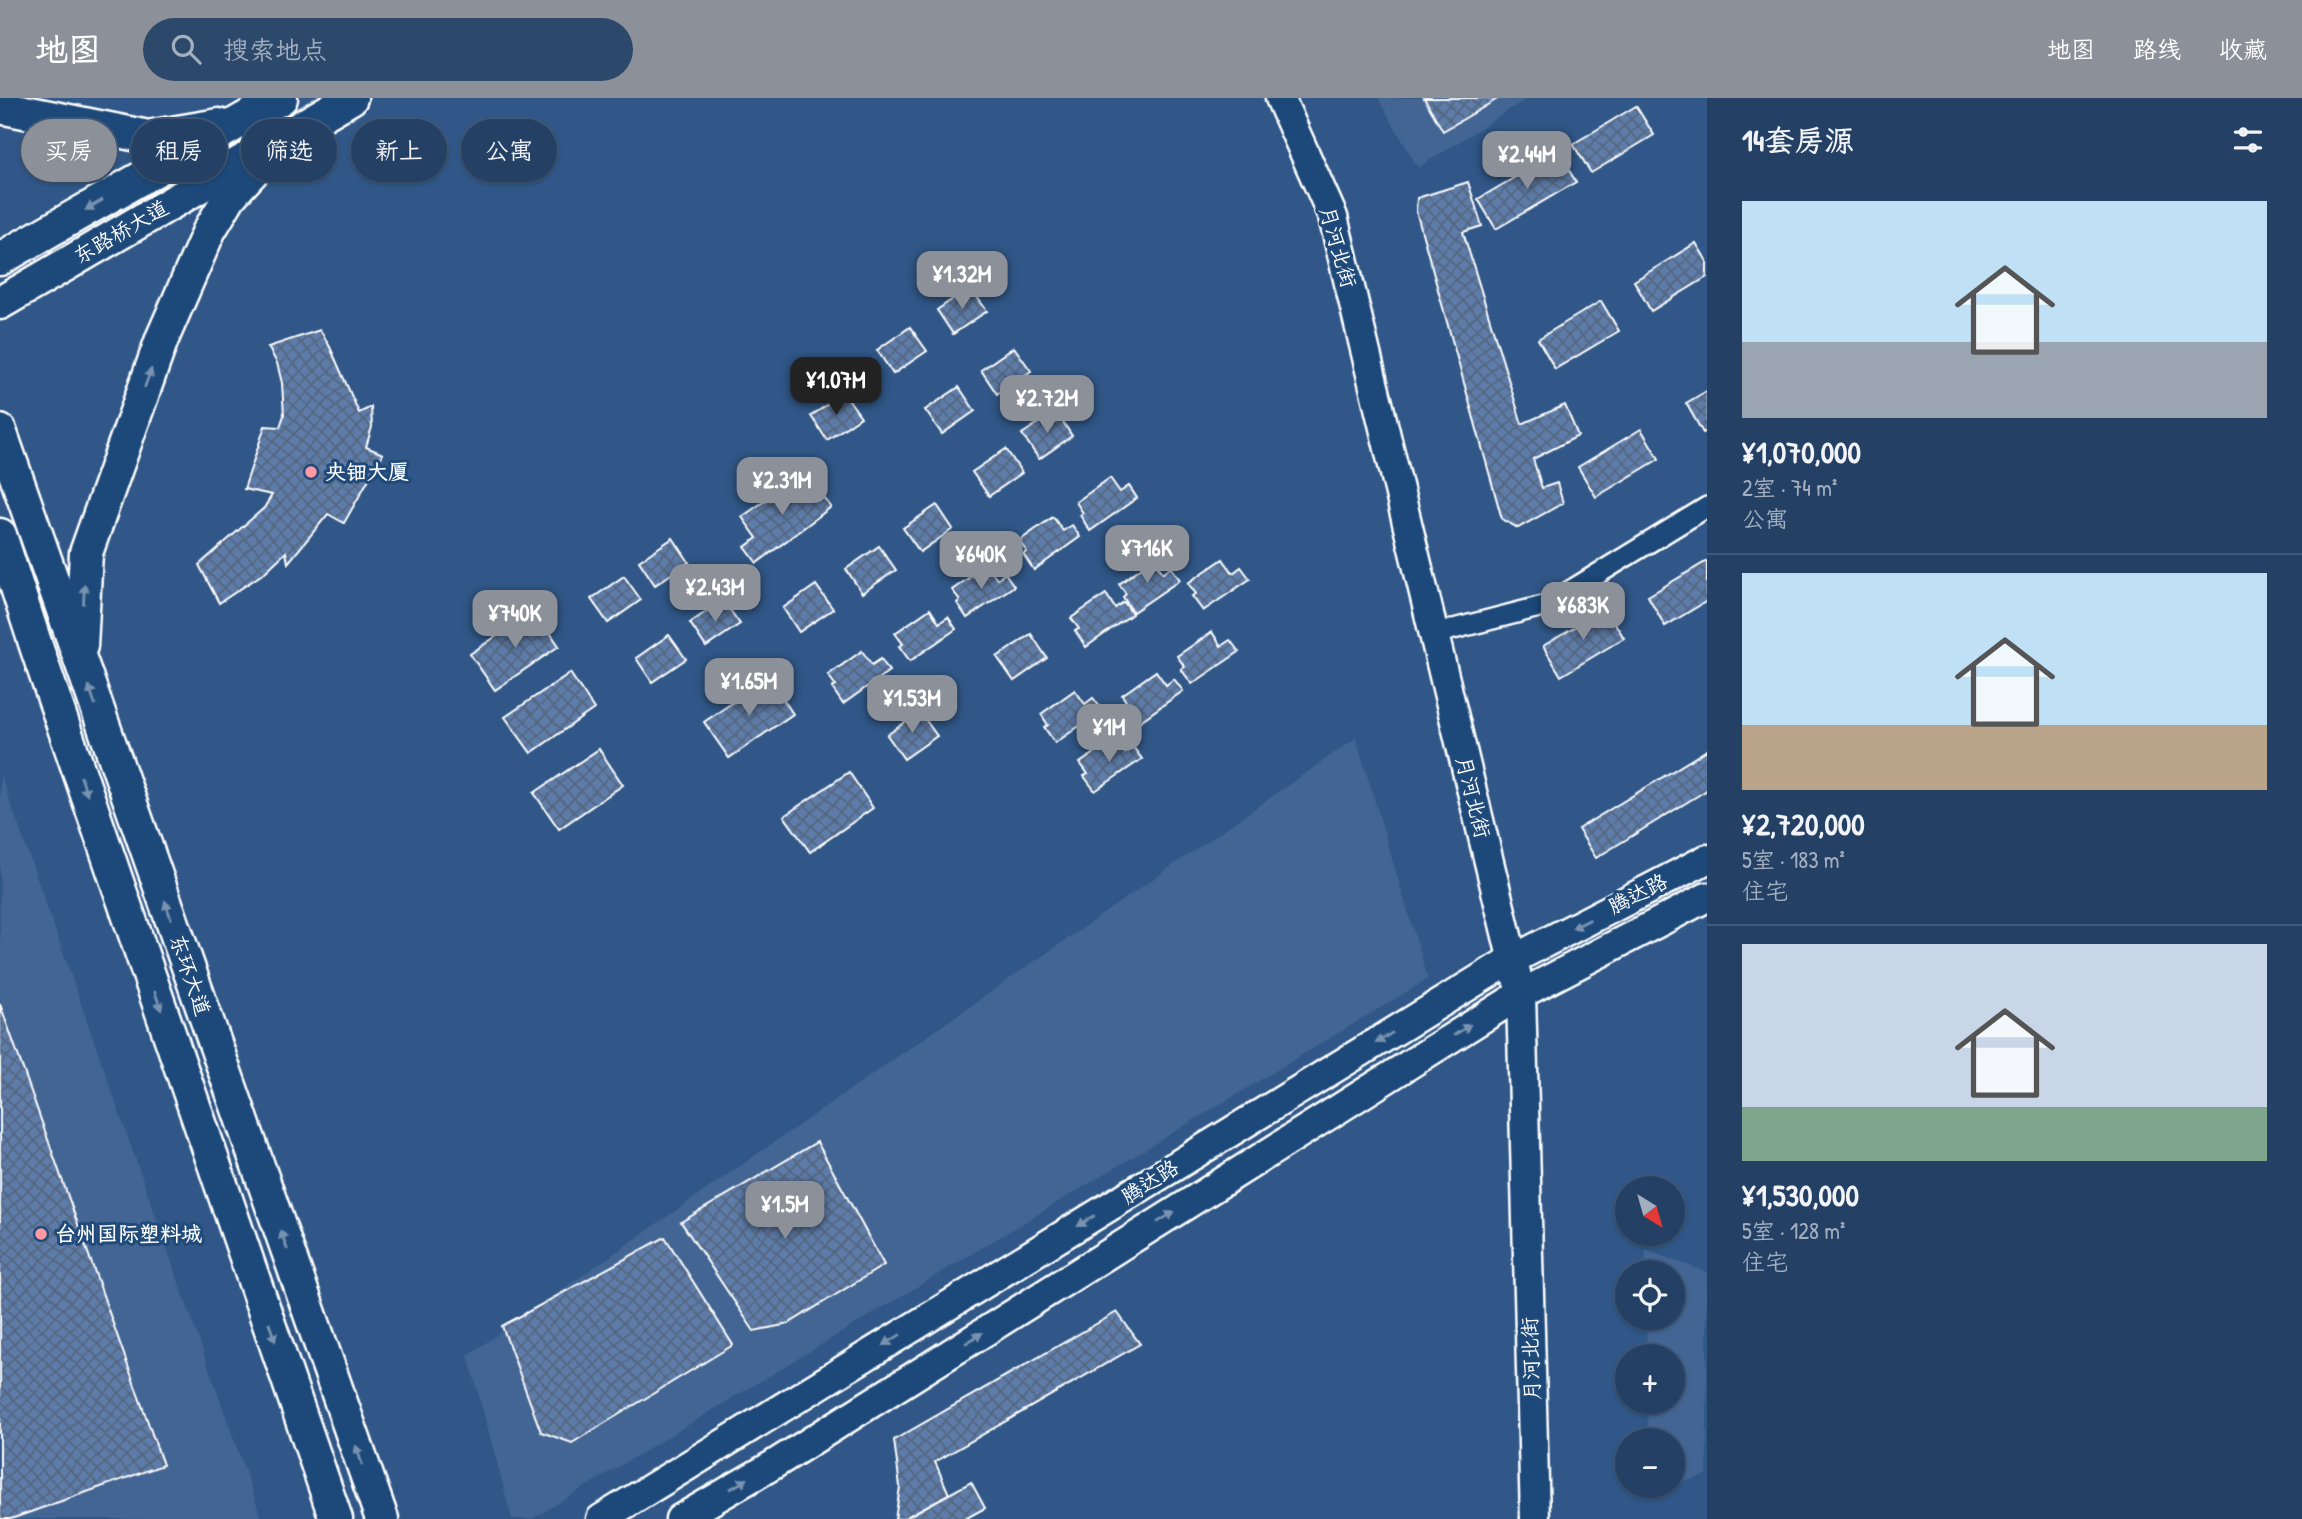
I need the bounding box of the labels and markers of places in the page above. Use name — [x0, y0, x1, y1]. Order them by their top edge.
pin: ¥2.44M — [1470, 132, 1584, 191]
pin: ¥1.32M — [905, 252, 1019, 311]
pin: ¥1.07M — [779, 358, 893, 417]
pin: ¥2.72M — [990, 376, 1104, 435]
place label: 央钿大厦 — [325, 457, 409, 486]
pin: ¥2.31M — [725, 458, 839, 517]
marker: 央钿大厦 — [303, 464, 319, 480]
pin: ¥716K — [1098, 526, 1196, 585]
pin: ¥640K — [932, 532, 1030, 591]
pin: ¥2.43M — [658, 564, 772, 624]
pin: ¥683K — [1534, 582, 1632, 642]
pin: ¥740K — [466, 590, 564, 650]
pin: ¥1.65M — [692, 658, 806, 718]
pin: ¥1.53M — [855, 676, 969, 735]
pin: ¥1M — [1075, 704, 1143, 764]
pin: ¥1.5M — [736, 1182, 834, 1241]
place label: 台州国际塑料城 — [55, 1219, 202, 1248]
marker: 台州国际塑料城 — [33, 1226, 49, 1242]

